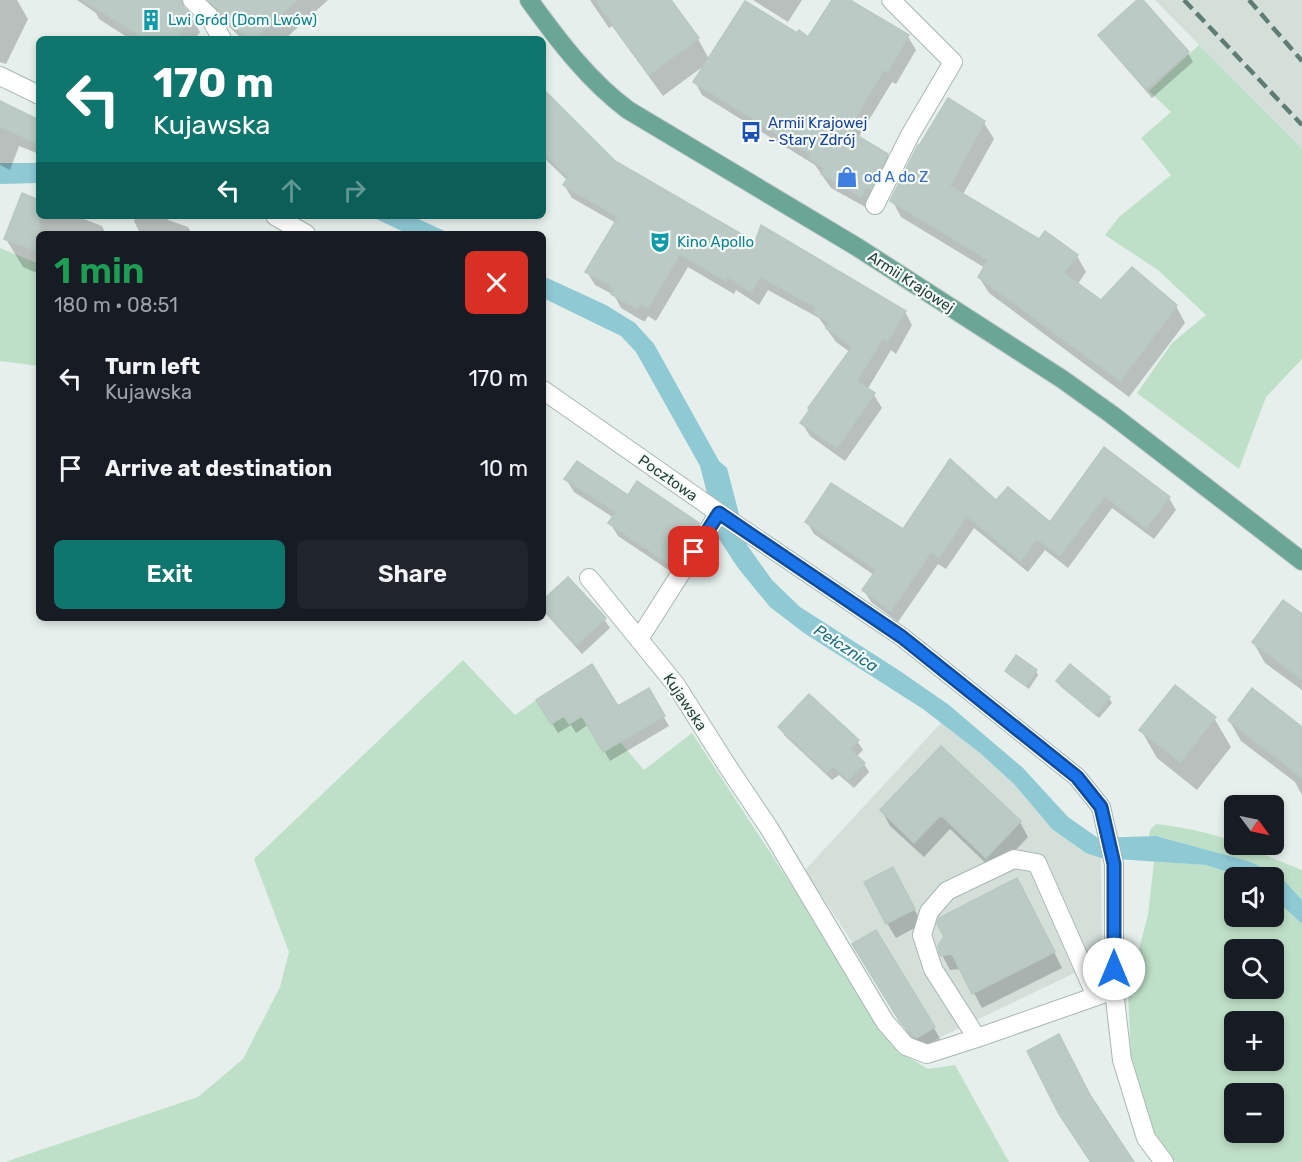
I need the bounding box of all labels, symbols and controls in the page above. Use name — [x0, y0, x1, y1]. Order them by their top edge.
building icon: Lwi Gród (Dom Lwów) — [139, 8, 163, 32]
place label: Lwi Gród (Dom Lwów) — [168, 11, 317, 29]
text: 170 m — [153, 58, 274, 108]
icon: left — [54, 60, 132, 138]
text: Kujawska — [153, 109, 270, 141]
place label: Armii Krajowej - Stary Zdrój — [768, 114, 867, 149]
bus stop icon: Armii Krajowej - Stary Zdrój — [739, 120, 763, 144]
shop icon: od A do Z — [835, 165, 859, 189]
place label: od A do Z — [864, 168, 928, 186]
icon: left — [212, 174, 245, 207]
icon: ahead — [275, 174, 308, 207]
icon: right — [338, 174, 371, 207]
theatre icon: Kino Apollo — [648, 230, 672, 254]
place label: Kino Apollo — [677, 233, 754, 251]
street label: Armii Krajowej — [864, 247, 958, 317]
text: 1 min — [54, 249, 145, 292]
button: close — [465, 251, 528, 314]
text: 180 m · 08:51 — [54, 293, 178, 317]
text: Turn left — [105, 353, 200, 380]
icon: left — [54, 362, 87, 395]
text: 170 m — [468, 365, 528, 392]
text: Kujawska — [105, 380, 192, 404]
street label: Pocztowa — [635, 451, 701, 505]
icon: arrive — [54, 452, 87, 485]
text: Arrive at destination — [105, 455, 332, 482]
text: 10 m — [480, 455, 528, 482]
pin — [668, 526, 719, 577]
icon: arrive — [677, 535, 710, 568]
button: Exit — [54, 540, 285, 609]
button: Share — [297, 540, 528, 609]
water label: Pełcznica — [810, 620, 882, 676]
street label: Kujawska — [659, 670, 711, 734]
north arrow — [1224, 795, 1284, 855]
map controls — [1224, 795, 1284, 1143]
button: sound — [1224, 867, 1284, 927]
position arrow — [1082, 937, 1146, 1001]
button: search — [1224, 939, 1284, 999]
button: + — [1224, 1011, 1284, 1071]
button: − — [1224, 1083, 1284, 1143]

